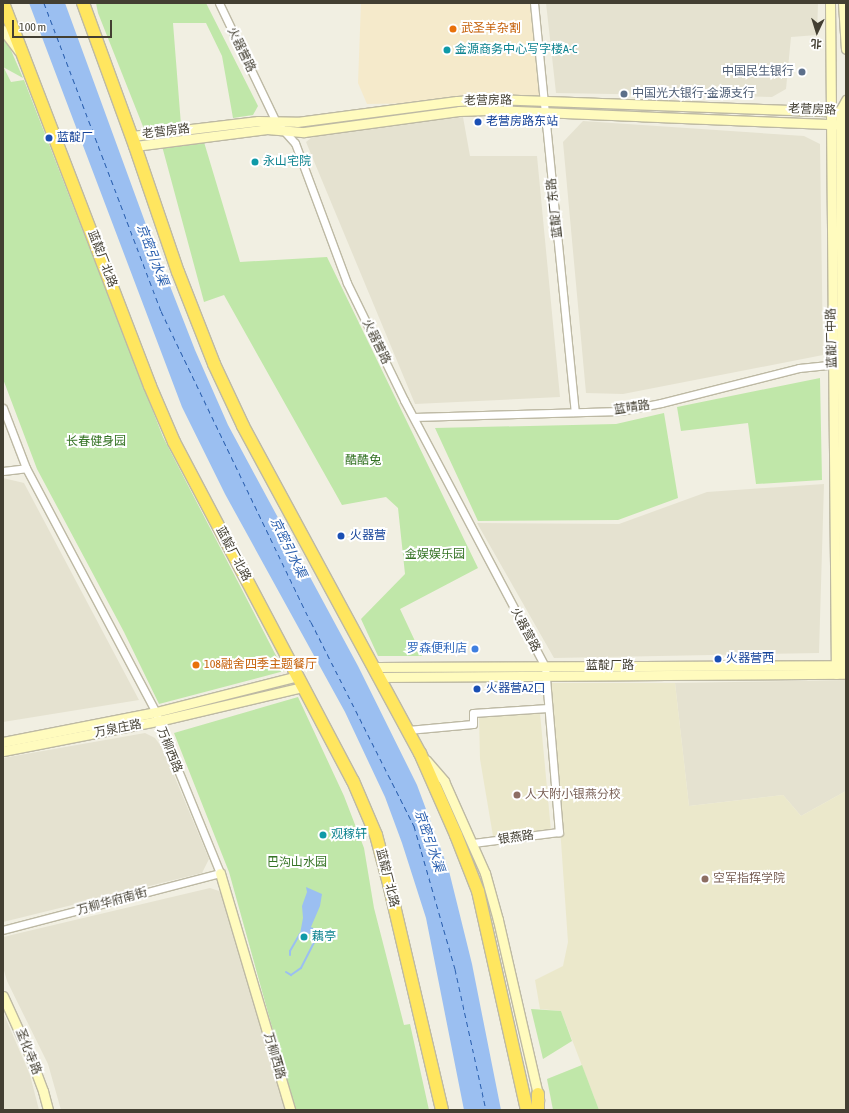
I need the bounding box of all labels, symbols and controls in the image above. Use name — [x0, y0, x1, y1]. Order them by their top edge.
scale bar — [14, 12, 114, 38]
north arrow — [797, 12, 837, 52]
text: 100 m — [19, 20, 46, 34]
place label: 武圣羊杂割 — [461, 22, 521, 36]
marker: 武圣羊杂割 — [448, 24, 458, 34]
street label: 火器营路 — [224, 25, 258, 75]
text: 北 — [810, 38, 822, 50]
place label: 金源商务中心写字楼A-C — [455, 43, 577, 57]
marker: 金源商务中心写字楼A-C — [442, 45, 452, 55]
place label: 中国民生银行 — [722, 65, 794, 79]
marker: 中国民生银行 — [797, 67, 807, 77]
place label: 中国光大银行-金源支行 — [632, 87, 755, 101]
marker: 中国光大银行-金源支行 — [619, 89, 629, 99]
street label: 老营房路 — [464, 93, 512, 109]
street label: 老营房路 — [788, 102, 836, 118]
place label: 老营房路东站 — [486, 115, 558, 129]
marker: 老营房路东站 — [473, 117, 483, 127]
street label: 老营房路 — [141, 122, 191, 142]
place label: 蓝靛厂 — [57, 131, 93, 145]
marker: 蓝靛厂 — [44, 133, 54, 143]
place label: 永山宅院 — [263, 155, 311, 169]
marker: 永山宅院 — [250, 157, 260, 167]
street label: 蓝靛厂东路 — [545, 177, 565, 239]
water label: 京密引水渠 — [133, 222, 171, 288]
street label: 蓝靛厂北路 — [85, 228, 119, 290]
street label: 蓝靛厂中路 — [824, 308, 840, 368]
street label: 火器营路 — [359, 317, 393, 367]
street label: 蓝晴路 — [613, 398, 651, 418]
park label: 长春健身园 — [66, 435, 126, 449]
park label: 酷酷兔 — [345, 454, 381, 468]
water label: 京密引水渠 — [267, 515, 309, 581]
street label: 蓝靛厂北路 — [213, 524, 253, 584]
place label: 火器营 — [350, 529, 386, 543]
marker: 火器营 — [335, 530, 347, 542]
park label: 金娱娱乐园 — [405, 548, 465, 562]
street label: 火器营路 — [507, 605, 543, 655]
place label: 罗森便利店 — [407, 642, 467, 656]
marker: 罗森便利店 — [470, 644, 480, 654]
place label: 火器营西 — [726, 652, 774, 666]
marker: 火器营西 — [713, 654, 723, 664]
place label: 108融舍四季主题餐厅 — [204, 658, 317, 672]
street label: 蓝靛厂路 — [586, 659, 634, 673]
marker: 108融舍四季主题餐厅 — [191, 660, 201, 670]
place label: 火器营A2口 — [486, 682, 546, 696]
marker: 火器营A2口 — [471, 683, 483, 695]
street label: 万泉庄路 — [93, 717, 143, 741]
street label: 万柳西路 — [153, 725, 185, 775]
place label: 人大附小银燕分校 — [525, 788, 621, 802]
marker: 人大附小银燕分校 — [512, 790, 522, 800]
water label: 京密引水渠 — [411, 808, 447, 874]
place label: 观稼轩 — [331, 828, 367, 842]
street label: 银燕路 — [497, 828, 535, 848]
marker: 观稼轩 — [318, 830, 328, 840]
street label: 蓝靛厂北路 — [373, 847, 401, 909]
park label: 巴沟山水园 — [267, 856, 327, 870]
place label: 空军指挥学院 — [713, 872, 785, 886]
marker: 空军指挥学院 — [700, 874, 710, 884]
street label: 万柳华府南街 — [75, 886, 149, 918]
place label: 藕亭 — [312, 930, 336, 944]
marker: 藕亭 — [299, 932, 309, 942]
street label: 圣化寺路 — [12, 1027, 44, 1077]
street label: 万柳西路 — [260, 1031, 288, 1081]

